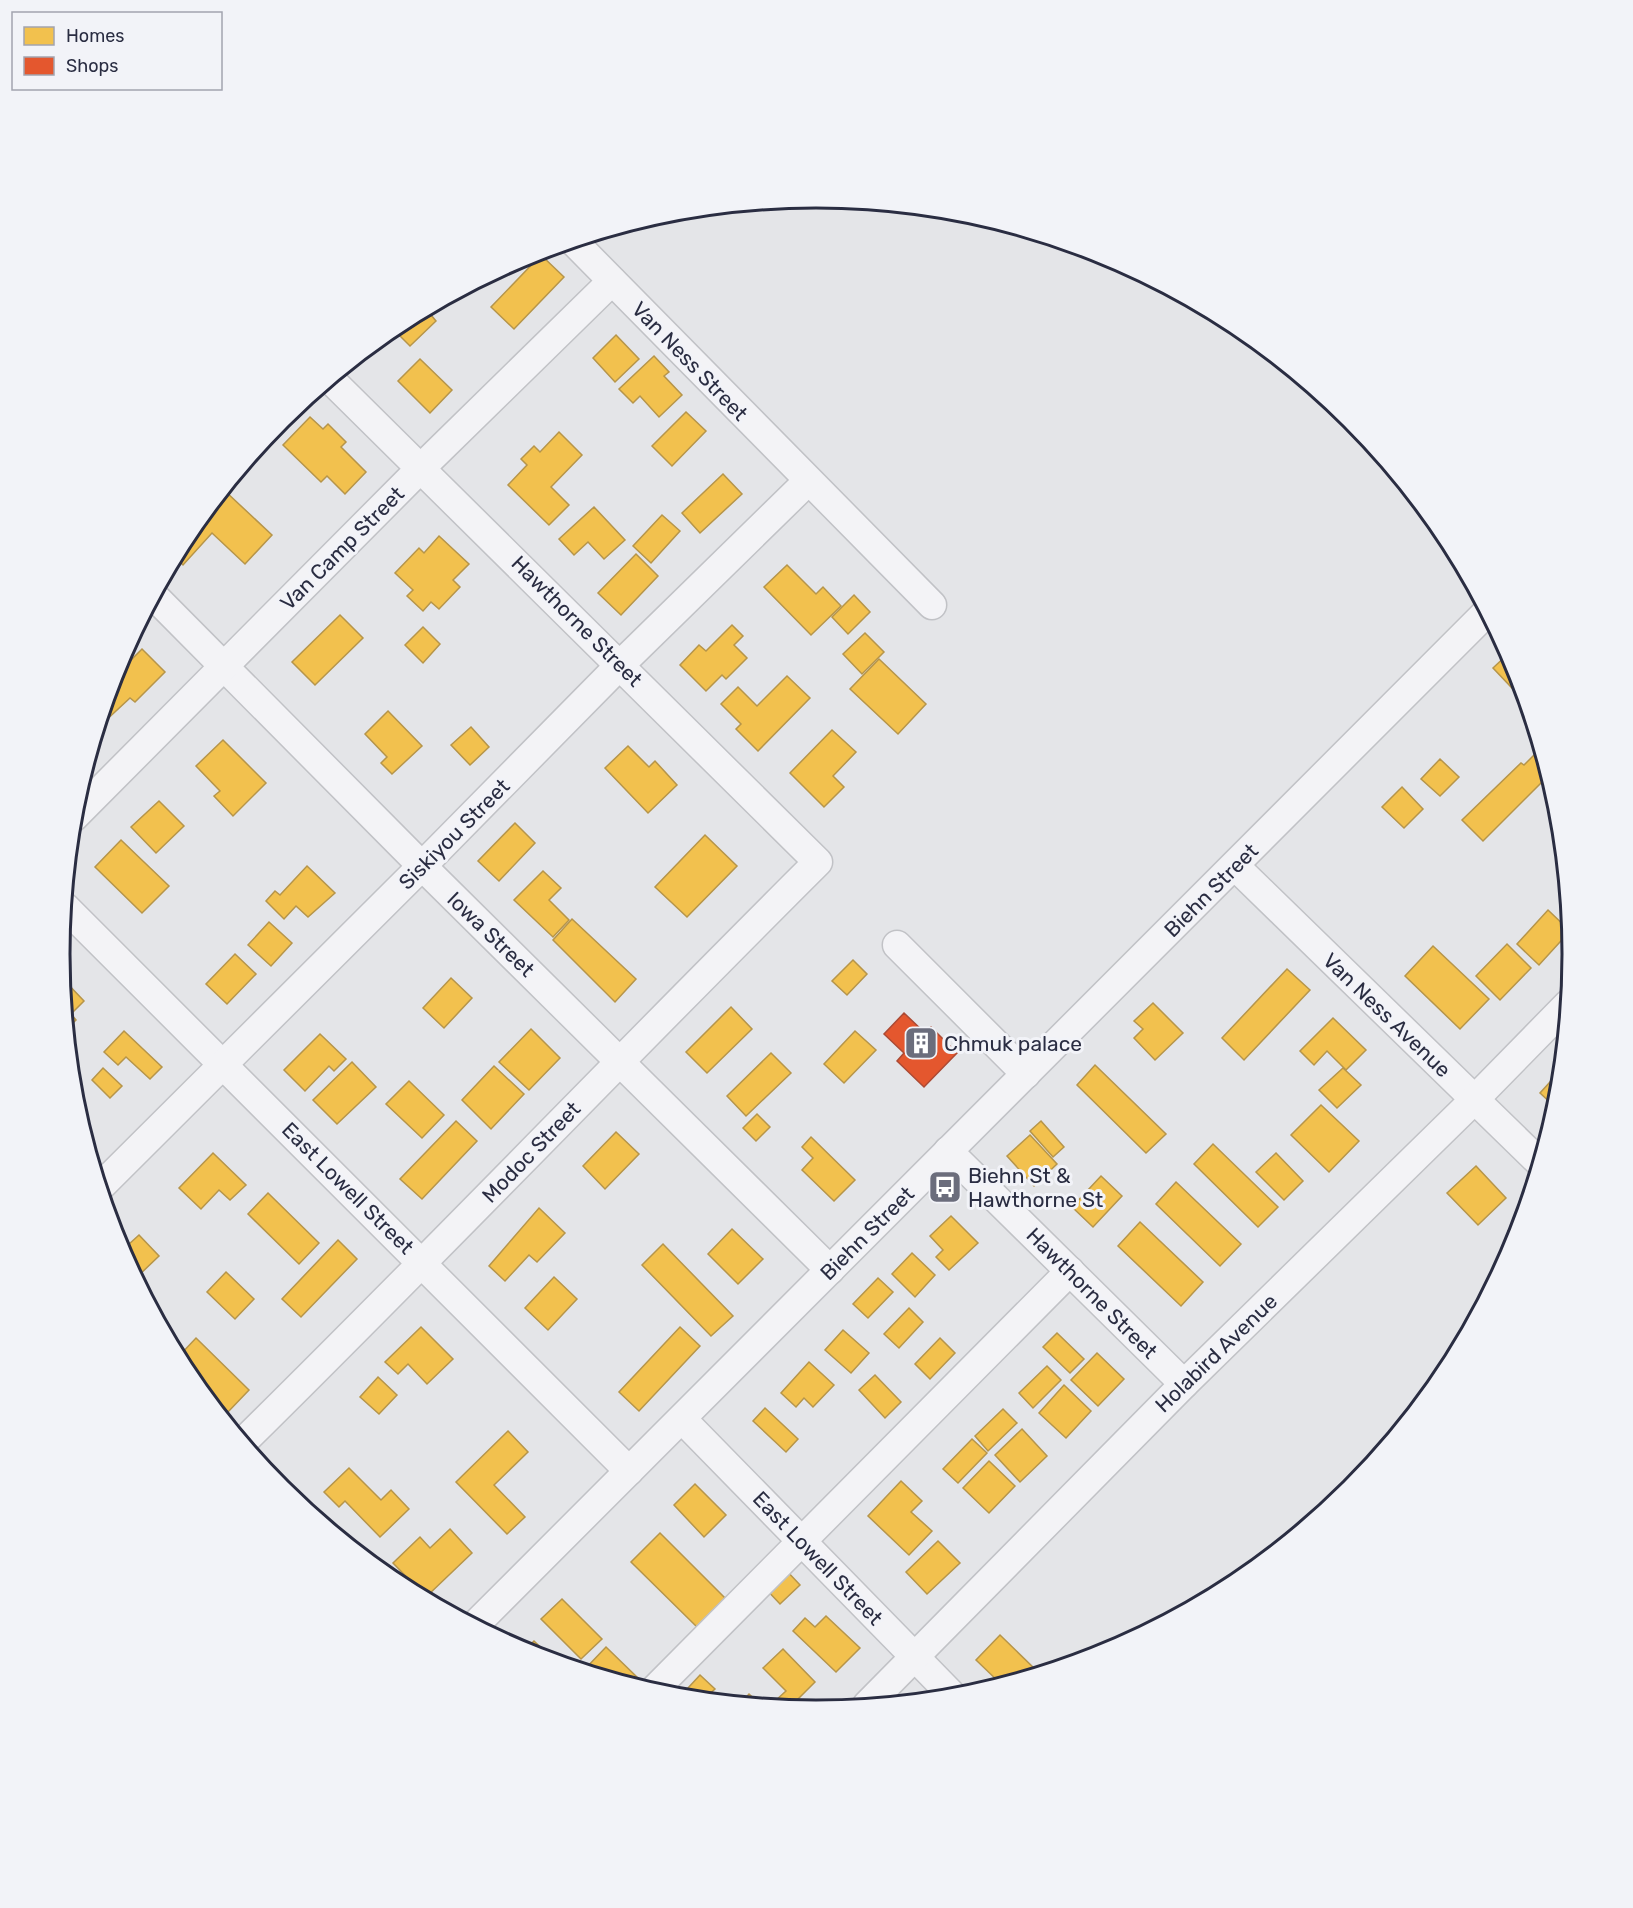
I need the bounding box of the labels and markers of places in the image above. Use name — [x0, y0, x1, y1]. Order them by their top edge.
building icon: Chmuk palace — [903, 1025, 939, 1061]
place label: Chmuk palace — [944, 1031, 1082, 1056]
place label: Biehn St & Hawthorne St — [968, 1163, 1103, 1212]
bus stop icon: Biehn St & Hawthorne St — [927, 1169, 963, 1205]

